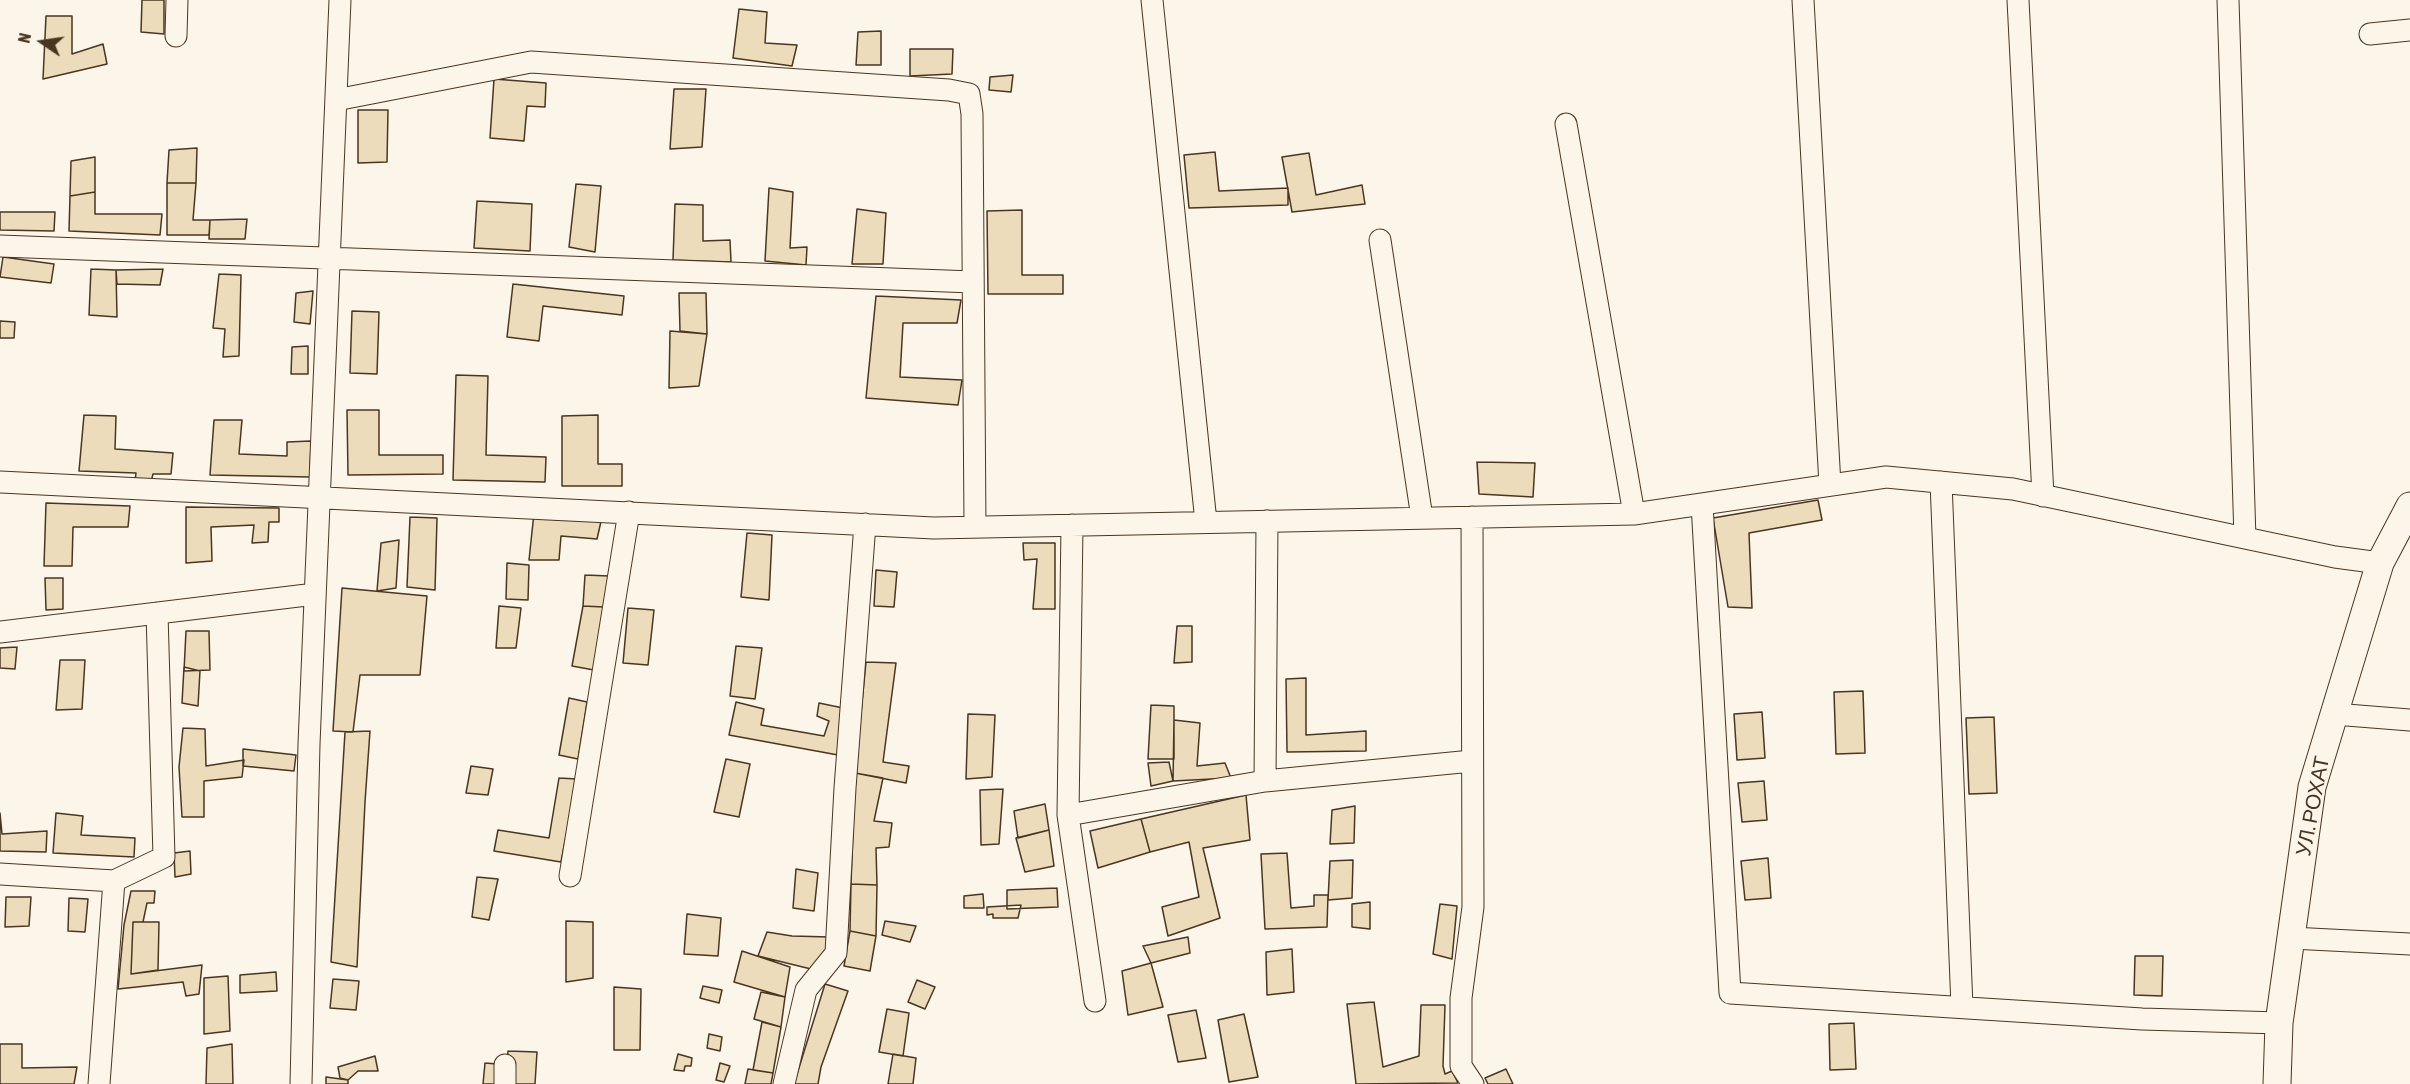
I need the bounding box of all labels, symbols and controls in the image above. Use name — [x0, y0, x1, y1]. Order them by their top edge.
north arrow — [12, 12, 72, 72]
text: N — [15, 31, 34, 45]
street label: УЛ. РОХАТ — [2291, 754, 2335, 858]

